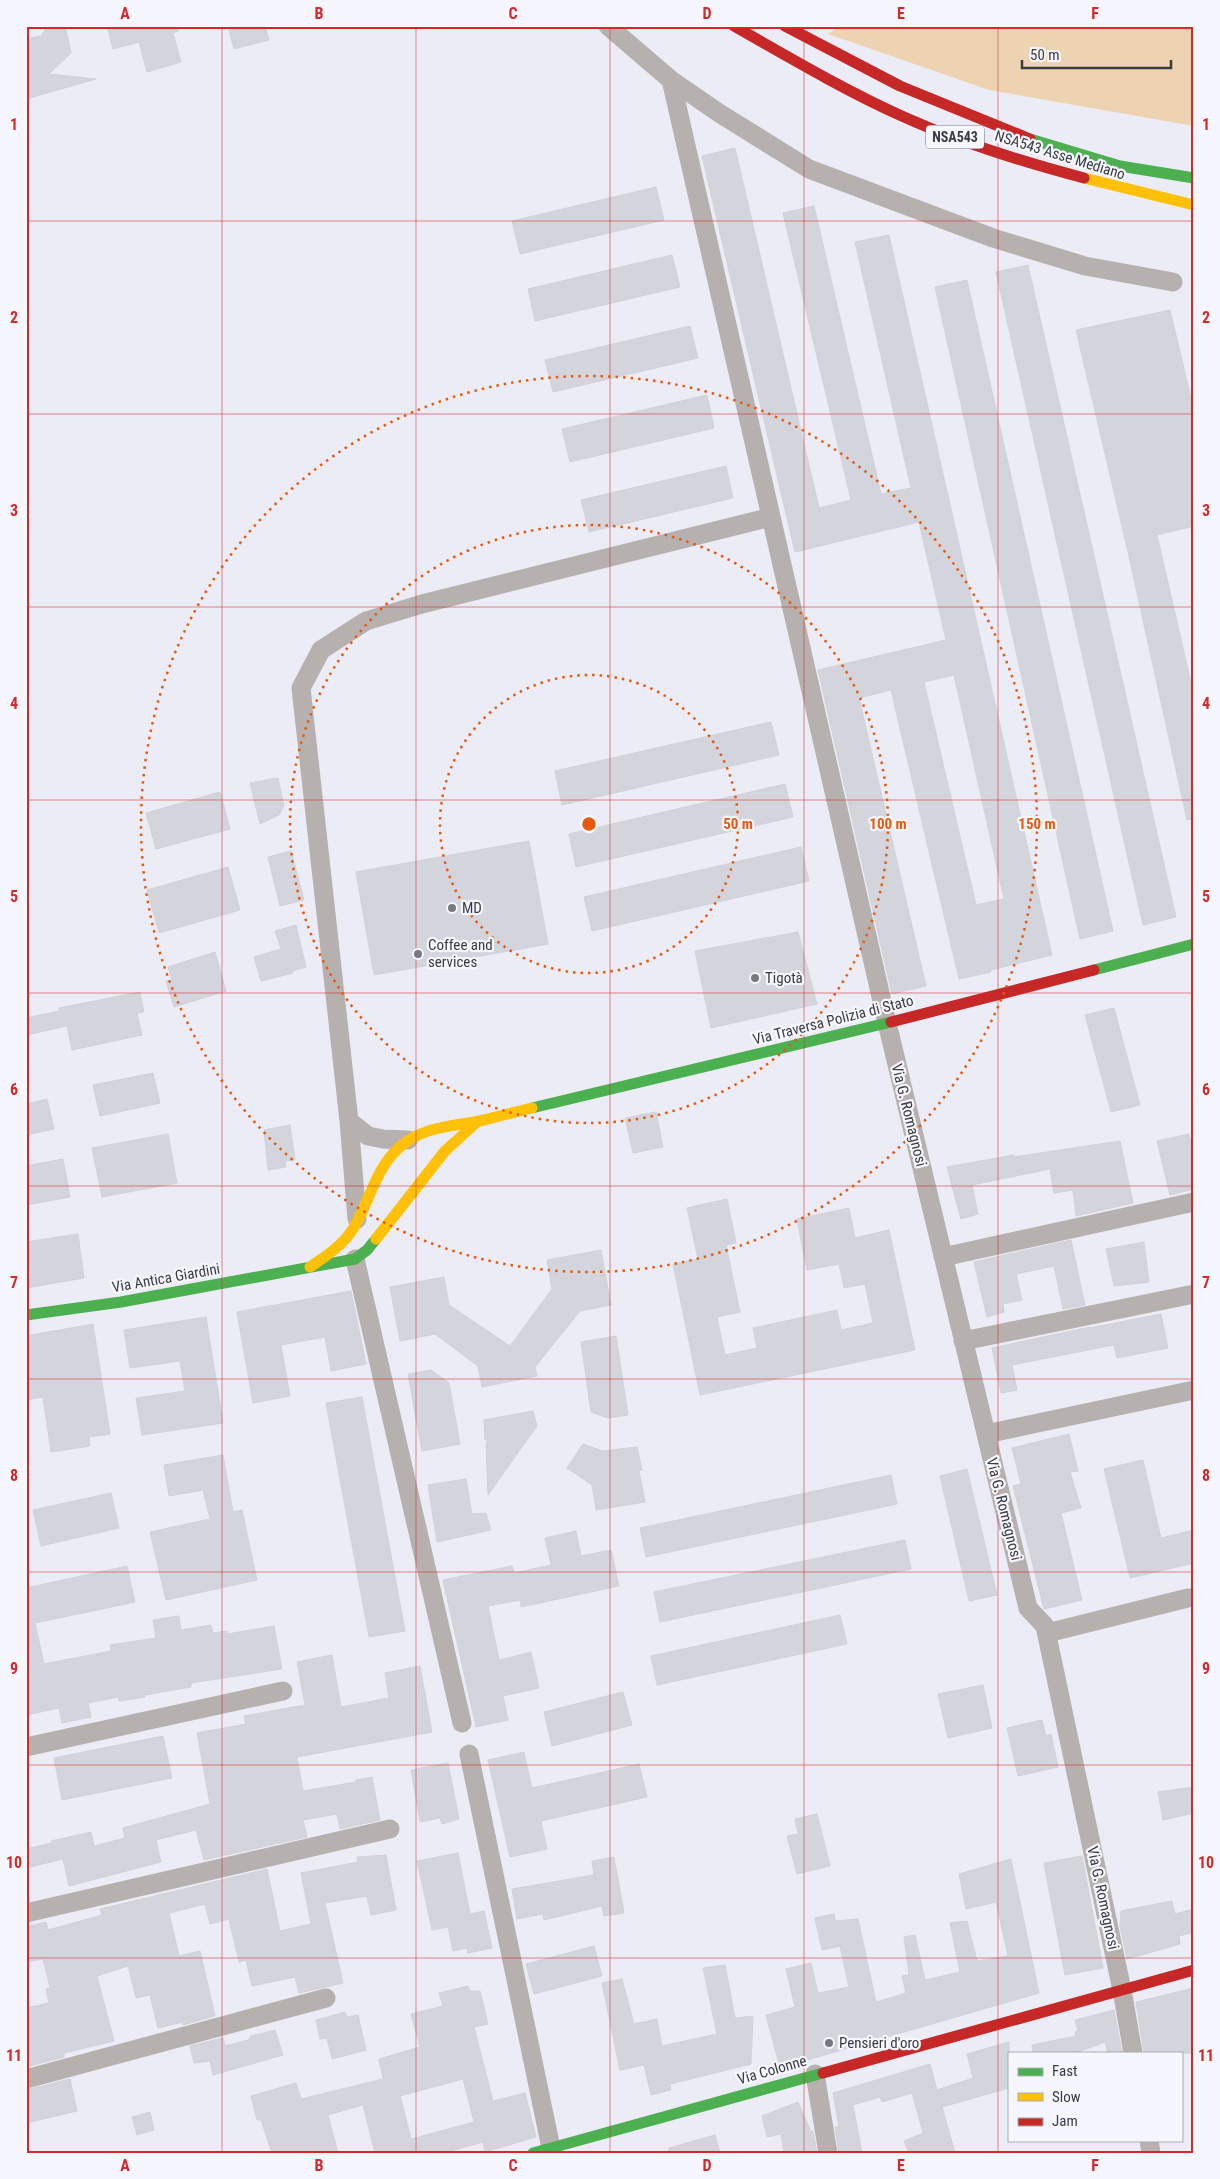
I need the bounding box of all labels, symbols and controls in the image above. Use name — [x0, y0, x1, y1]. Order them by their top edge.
text: A — [120, 4, 130, 23]
text: B — [315, 4, 324, 23]
text: C — [508, 4, 518, 23]
text: D — [702, 4, 712, 23]
text: E — [897, 4, 905, 23]
text: F — [1091, 4, 1099, 23]
scale bar — [1022, 38, 1171, 70]
text: 50 m — [1030, 46, 1060, 64]
text: 1 — [10, 115, 18, 134]
text: 1 — [1202, 115, 1210, 134]
road number: NSA543 — [926, 125, 984, 148]
street label: NSA543 Asse Mediano — [993, 127, 1127, 183]
text: 2 — [10, 308, 18, 327]
text: 2 — [1202, 308, 1210, 327]
text: 3 — [10, 501, 18, 520]
text: 3 — [1202, 501, 1210, 520]
text: 4 — [10, 694, 18, 713]
text: 4 — [1202, 694, 1210, 713]
centre of rings — [580, 815, 598, 833]
text: 50 m — [723, 815, 753, 833]
text: 100 m — [869, 815, 907, 833]
text: 150 m — [1018, 815, 1056, 833]
text: 5 — [10, 887, 18, 906]
text: 5 — [1202, 887, 1210, 906]
place label: MD — [462, 899, 482, 917]
marker: MD — [446, 902, 458, 914]
place label: Coffee and services — [428, 936, 493, 971]
marker: Coffee and services — [412, 948, 424, 960]
place label: Tigotà — [765, 969, 803, 987]
marker: Tigotà — [749, 972, 761, 984]
street label: Via Traversa Polizia di Stato — [751, 991, 915, 1049]
street label: Via G. Romagnosi — [888, 1062, 930, 1168]
text: 6 — [10, 1080, 18, 1099]
text: 6 — [1202, 1080, 1210, 1099]
street label: Via Antica Giardini — [111, 1260, 221, 1296]
text: 7 — [10, 1273, 18, 1292]
text: 7 — [1202, 1273, 1210, 1292]
street label: Via G. Romagnosi — [983, 1456, 1025, 1562]
text: 8 — [10, 1466, 18, 1485]
text: 8 — [1202, 1466, 1210, 1485]
text: 9 — [10, 1659, 18, 1678]
text: 9 — [1202, 1659, 1210, 1678]
street label: Via G. Romagnosi — [1083, 1845, 1123, 1951]
text: 10 — [6, 1853, 22, 1872]
text: 10 — [1198, 1853, 1214, 1872]
place label: Pensieri d'oro — [839, 2034, 919, 2052]
marker: Pensieri d'oro — [823, 2037, 835, 2049]
text: 11 — [6, 2046, 22, 2065]
text: 11 — [1198, 2046, 1214, 2065]
street label: Via Colonne — [735, 2052, 809, 2088]
legend — [1008, 2052, 1182, 2142]
text: Fast — [1052, 2062, 1077, 2080]
text: Slow — [1052, 2088, 1081, 2106]
text: Jam — [1052, 2112, 1078, 2130]
text: A — [120, 2156, 130, 2175]
text: B — [315, 2156, 324, 2175]
text: C — [508, 2156, 518, 2175]
text: D — [702, 2156, 712, 2175]
text: E — [897, 2156, 905, 2175]
text: F — [1091, 2156, 1099, 2175]

